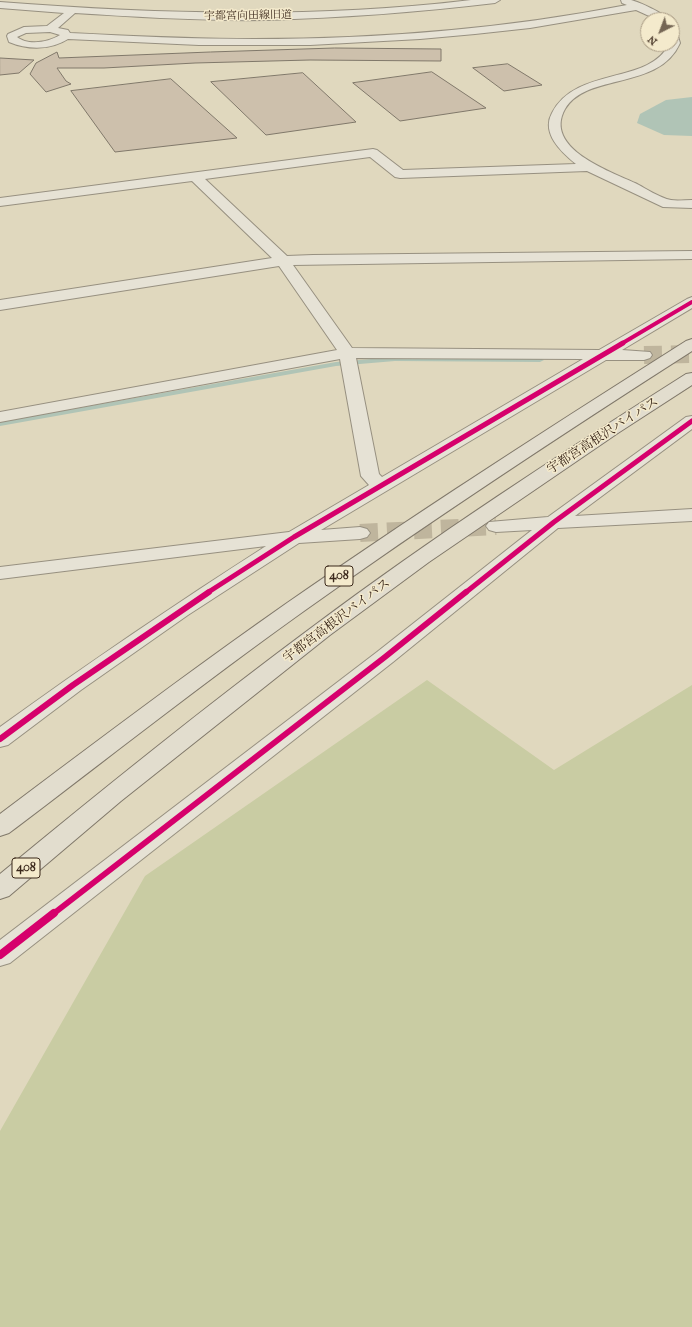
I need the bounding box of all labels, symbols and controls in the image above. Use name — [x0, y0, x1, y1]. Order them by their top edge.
street label: 宇都宮向田線旧道 — [204, 9, 292, 23]
north arrow — [640, 12, 680, 52]
text: N — [645, 33, 660, 48]
street label: 宇都宮高根沢バイパス — [544, 394, 662, 478]
road number: 408 — [325, 566, 353, 586]
street label: 宇都宮高根沢バイパス — [280, 576, 394, 666]
road number: 408 — [12, 858, 40, 878]

